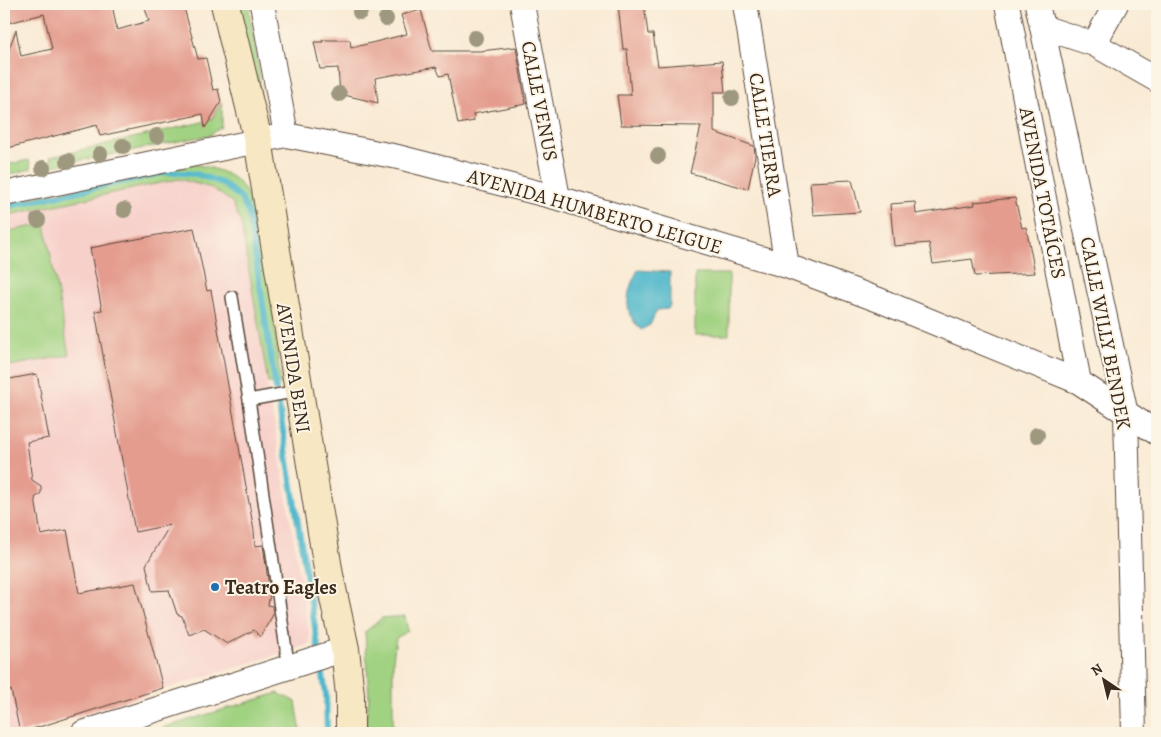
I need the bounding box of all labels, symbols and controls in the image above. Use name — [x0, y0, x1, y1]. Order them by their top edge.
street label: CALLE VENUS — [515, 39, 564, 164]
street label: CALLE TIERRA — [742, 71, 789, 199]
street label: AVENIDA TOTAÍCES — [1012, 104, 1072, 281]
street label: AVENIDA HUMBERTO LEIGUE — [463, 162, 725, 261]
street label: CALLE WILLY BENDEK — [1074, 234, 1138, 432]
street label: AVENIDA BENI — [270, 300, 317, 435]
place label: Teatro Eagles — [225, 574, 337, 601]
marker: Teatro Eagles — [209, 581, 221, 593]
north arrow — [1078, 654, 1128, 704]
text: N — [1087, 659, 1106, 680]

